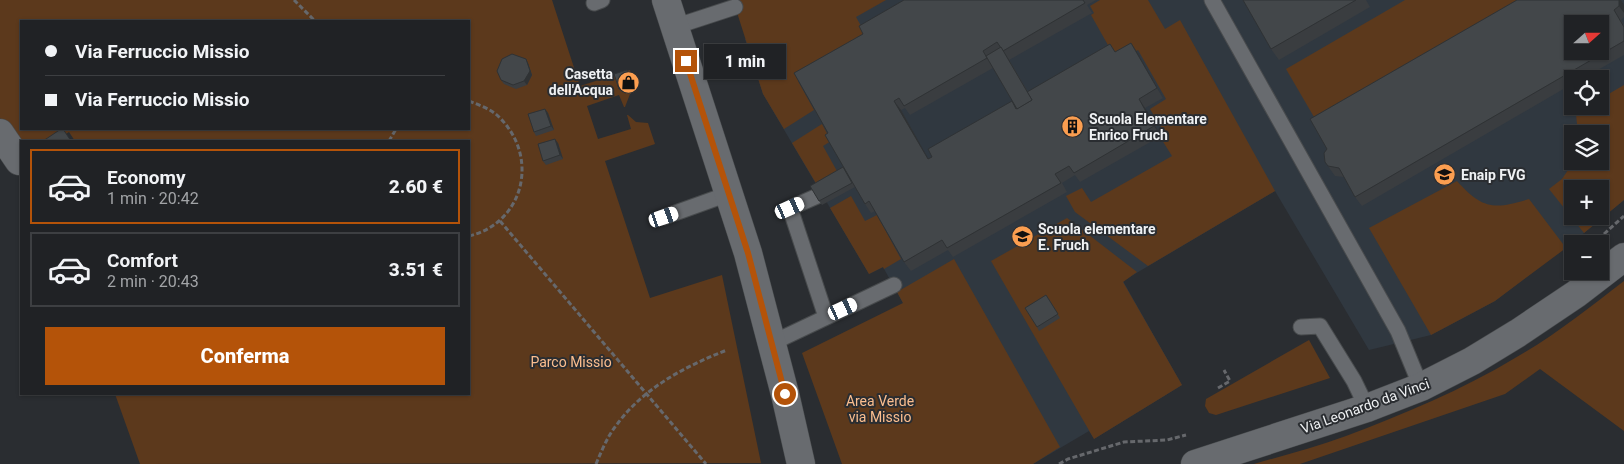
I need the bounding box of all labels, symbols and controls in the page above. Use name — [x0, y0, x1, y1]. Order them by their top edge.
north arrow — [1564, 15, 1609, 60]
map controls — [1564, 15, 1609, 280]
text: Via Ferruccio Missio — [75, 40, 250, 63]
callout: 1 min — [704, 44, 786, 78]
route end — [675, 50, 697, 72]
text: 1 min — [725, 52, 765, 71]
place label: Casetta dell'Acqua — [549, 66, 614, 98]
shop icon: Casetta dell'Acqua — [617, 70, 641, 94]
button: locate — [1564, 70, 1609, 115]
text: Via Ferruccio Missio — [75, 88, 250, 111]
place label: Scuola Elementare Enrico Fruch — [1089, 111, 1207, 143]
building icon: Scuola Elementare Enrico Fruch — [1061, 115, 1085, 139]
button: layers — [1564, 125, 1609, 170]
school or university icon: Enaip FVG — [1433, 163, 1457, 187]
icon: car — [47, 164, 92, 209]
text: Economy — [107, 166, 186, 189]
place label: Enaip FVG — [1461, 167, 1526, 183]
text: 2.60 € — [389, 175, 443, 198]
button: + — [1564, 180, 1609, 225]
text: 1 min · 20:42 — [107, 189, 199, 208]
car — [773, 195, 806, 221]
car — [647, 205, 680, 229]
place label: Scuola elementare E. Fruch — [1038, 221, 1156, 253]
school or university icon: Scuola elementare E. Fruch — [1010, 225, 1034, 249]
button: − — [1564, 235, 1609, 280]
icon: car — [47, 247, 92, 292]
text: Comfort — [107, 249, 178, 272]
text: 3.51 € — [389, 258, 443, 281]
text: 2 min · 20:43 — [107, 272, 199, 291]
car — [826, 296, 859, 322]
button: Conferma — [45, 327, 445, 385]
park label: Parco Missio — [530, 354, 612, 370]
street label: Via Leonardo da Vinci — [1299, 375, 1431, 437]
route start — [774, 383, 796, 405]
park label: Area Verde via Missio — [846, 393, 914, 425]

